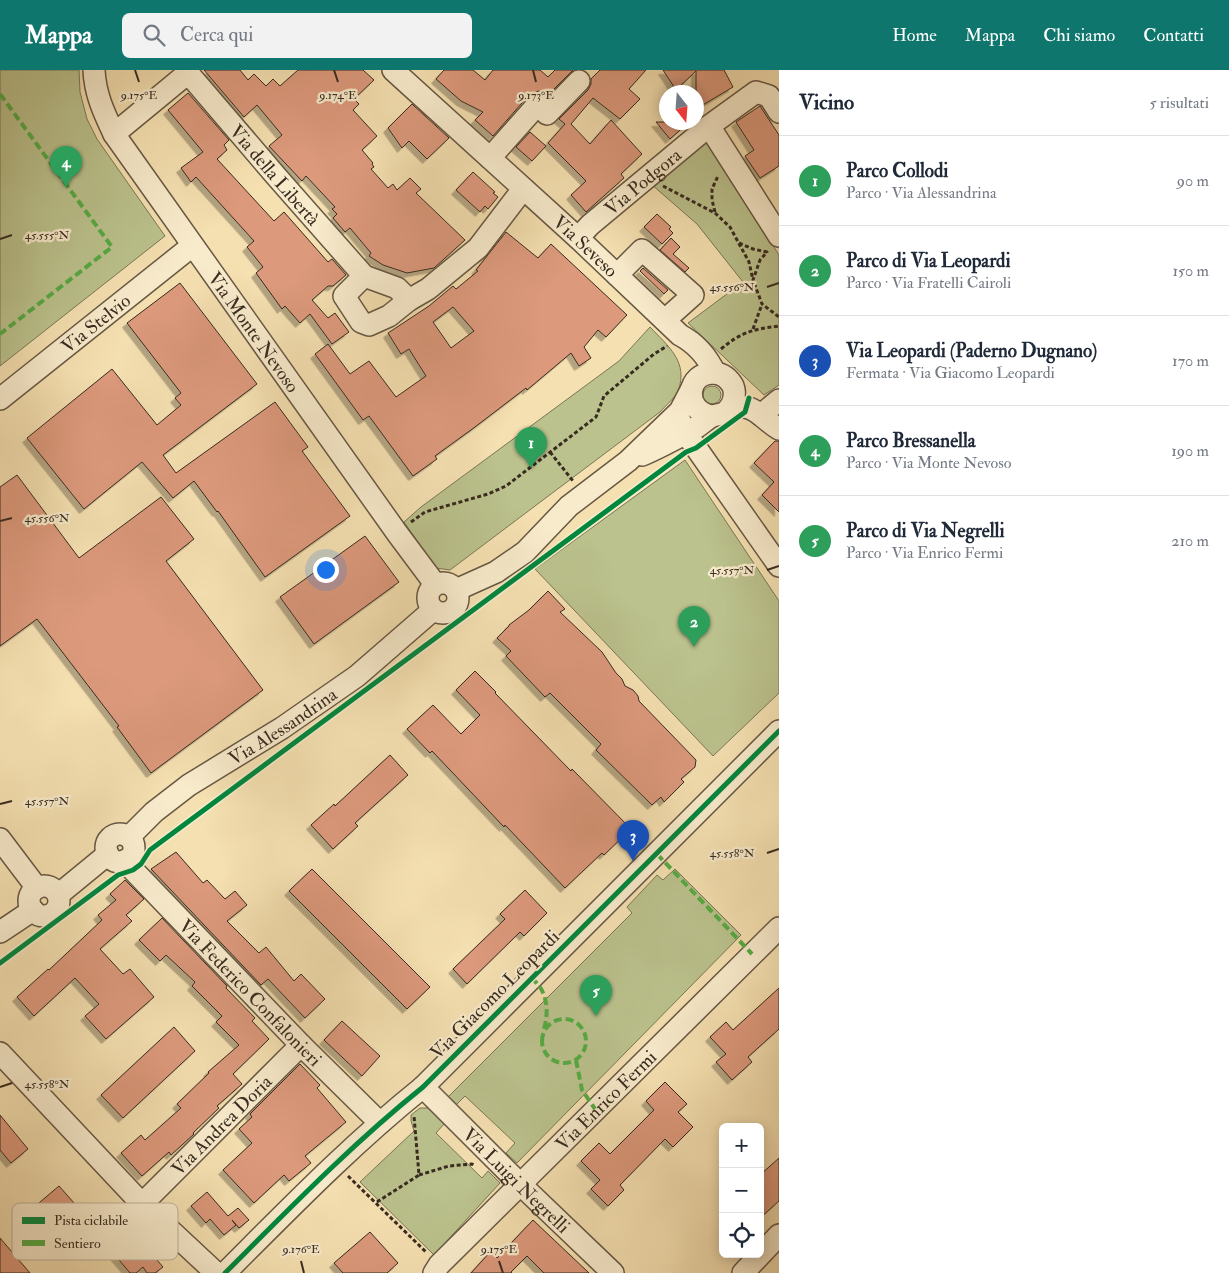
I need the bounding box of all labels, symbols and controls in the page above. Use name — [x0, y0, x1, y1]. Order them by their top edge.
search box — [122, 13, 472, 58]
text: Mappa — [25, 20, 92, 51]
icon: search — [140, 21, 168, 49]
text: Cerca qui — [180, 23, 253, 47]
text: Home — [892, 24, 937, 47]
text: Mappa — [965, 24, 1015, 47]
text: Chi siamo — [1043, 24, 1115, 47]
text: Contatti — [1143, 24, 1204, 47]
north arrow — [659, 85, 704, 130]
text: 9.175°E — [120, 88, 158, 103]
text: 9.174°E — [318, 88, 357, 103]
text: 9.173°E — [517, 88, 554, 103]
text: Vicino — [799, 89, 854, 116]
text: 5 risultati — [1149, 93, 1209, 113]
street label: Via della Libertà — [224, 120, 325, 231]
street label: Via Podgora — [600, 143, 687, 221]
pin: 4 — [50, 146, 82, 187]
text: Parco Collodi — [846, 159, 948, 183]
text: 1 — [812, 171, 818, 191]
text: 90 m — [1177, 171, 1209, 191]
text: Parco · Via Alessandrina — [846, 183, 996, 203]
street label: Via Seveso — [548, 210, 623, 283]
text: 45.555°N — [25, 228, 69, 243]
text: Parco di Via Leopardi — [846, 249, 1011, 273]
text: 2 — [811, 261, 819, 281]
text: 150 m — [1172, 261, 1209, 281]
street label: Via Monte Nevoso — [202, 267, 305, 397]
text: Parco · Via Fratelli Cairoli — [846, 273, 1011, 293]
text: 45.556°N — [709, 280, 755, 295]
street label: Via Stelvio — [56, 289, 136, 359]
text: Via Leopardi (Paderno Dugnano) — [846, 339, 1097, 363]
text: 3 — [812, 351, 818, 371]
text: 170 m — [1172, 351, 1209, 371]
text: Fermata · Via Giacomo Leopardi — [846, 363, 1055, 383]
pin: 1 — [515, 427, 547, 468]
text: Parco Bressanella — [846, 429, 976, 453]
text: 4 — [811, 441, 819, 461]
text: 190 m — [1171, 441, 1209, 461]
text: Parco · Via Monte Nevoso — [846, 453, 1012, 473]
text: 45.556°N — [24, 511, 70, 526]
text: Parco di Via Negrelli — [846, 519, 1005, 543]
text: 5 — [811, 531, 819, 551]
text: 210 m — [1171, 531, 1209, 551]
text: Parco · Via Enrico Fermi — [846, 543, 1003, 563]
your location — [313, 557, 339, 583]
text: 45.557°N — [710, 563, 755, 578]
pin: 2 — [678, 606, 710, 647]
street label: Via Alessandrina — [224, 683, 342, 771]
text: 45.557°N — [25, 794, 70, 809]
pin: 3 — [617, 820, 649, 861]
text: 45.558°N — [710, 846, 755, 861]
street label: Via Federico Confalonieri — [174, 914, 326, 1072]
street label: Via Giacomo Leopardi — [425, 925, 565, 1065]
pin: 5 — [580, 975, 612, 1016]
street label: Via Enrico Fermi — [551, 1045, 662, 1156]
street label: Via Andrea Doria — [166, 1070, 277, 1181]
text: 45.558°N — [25, 1077, 70, 1092]
street label: Via Luigi Negrelli — [457, 1123, 575, 1239]
map controls — [719, 1123, 764, 1258]
button: + — [719, 1123, 764, 1168]
button: − — [719, 1168, 764, 1213]
legend — [12, 1203, 178, 1260]
text: Pista ciclabile — [54, 1212, 128, 1229]
button: locate — [719, 1213, 764, 1258]
text: Sentiero — [54, 1235, 101, 1252]
text: 9.176°E — [281, 1242, 320, 1257]
text: 9.175°E — [480, 1242, 518, 1257]

